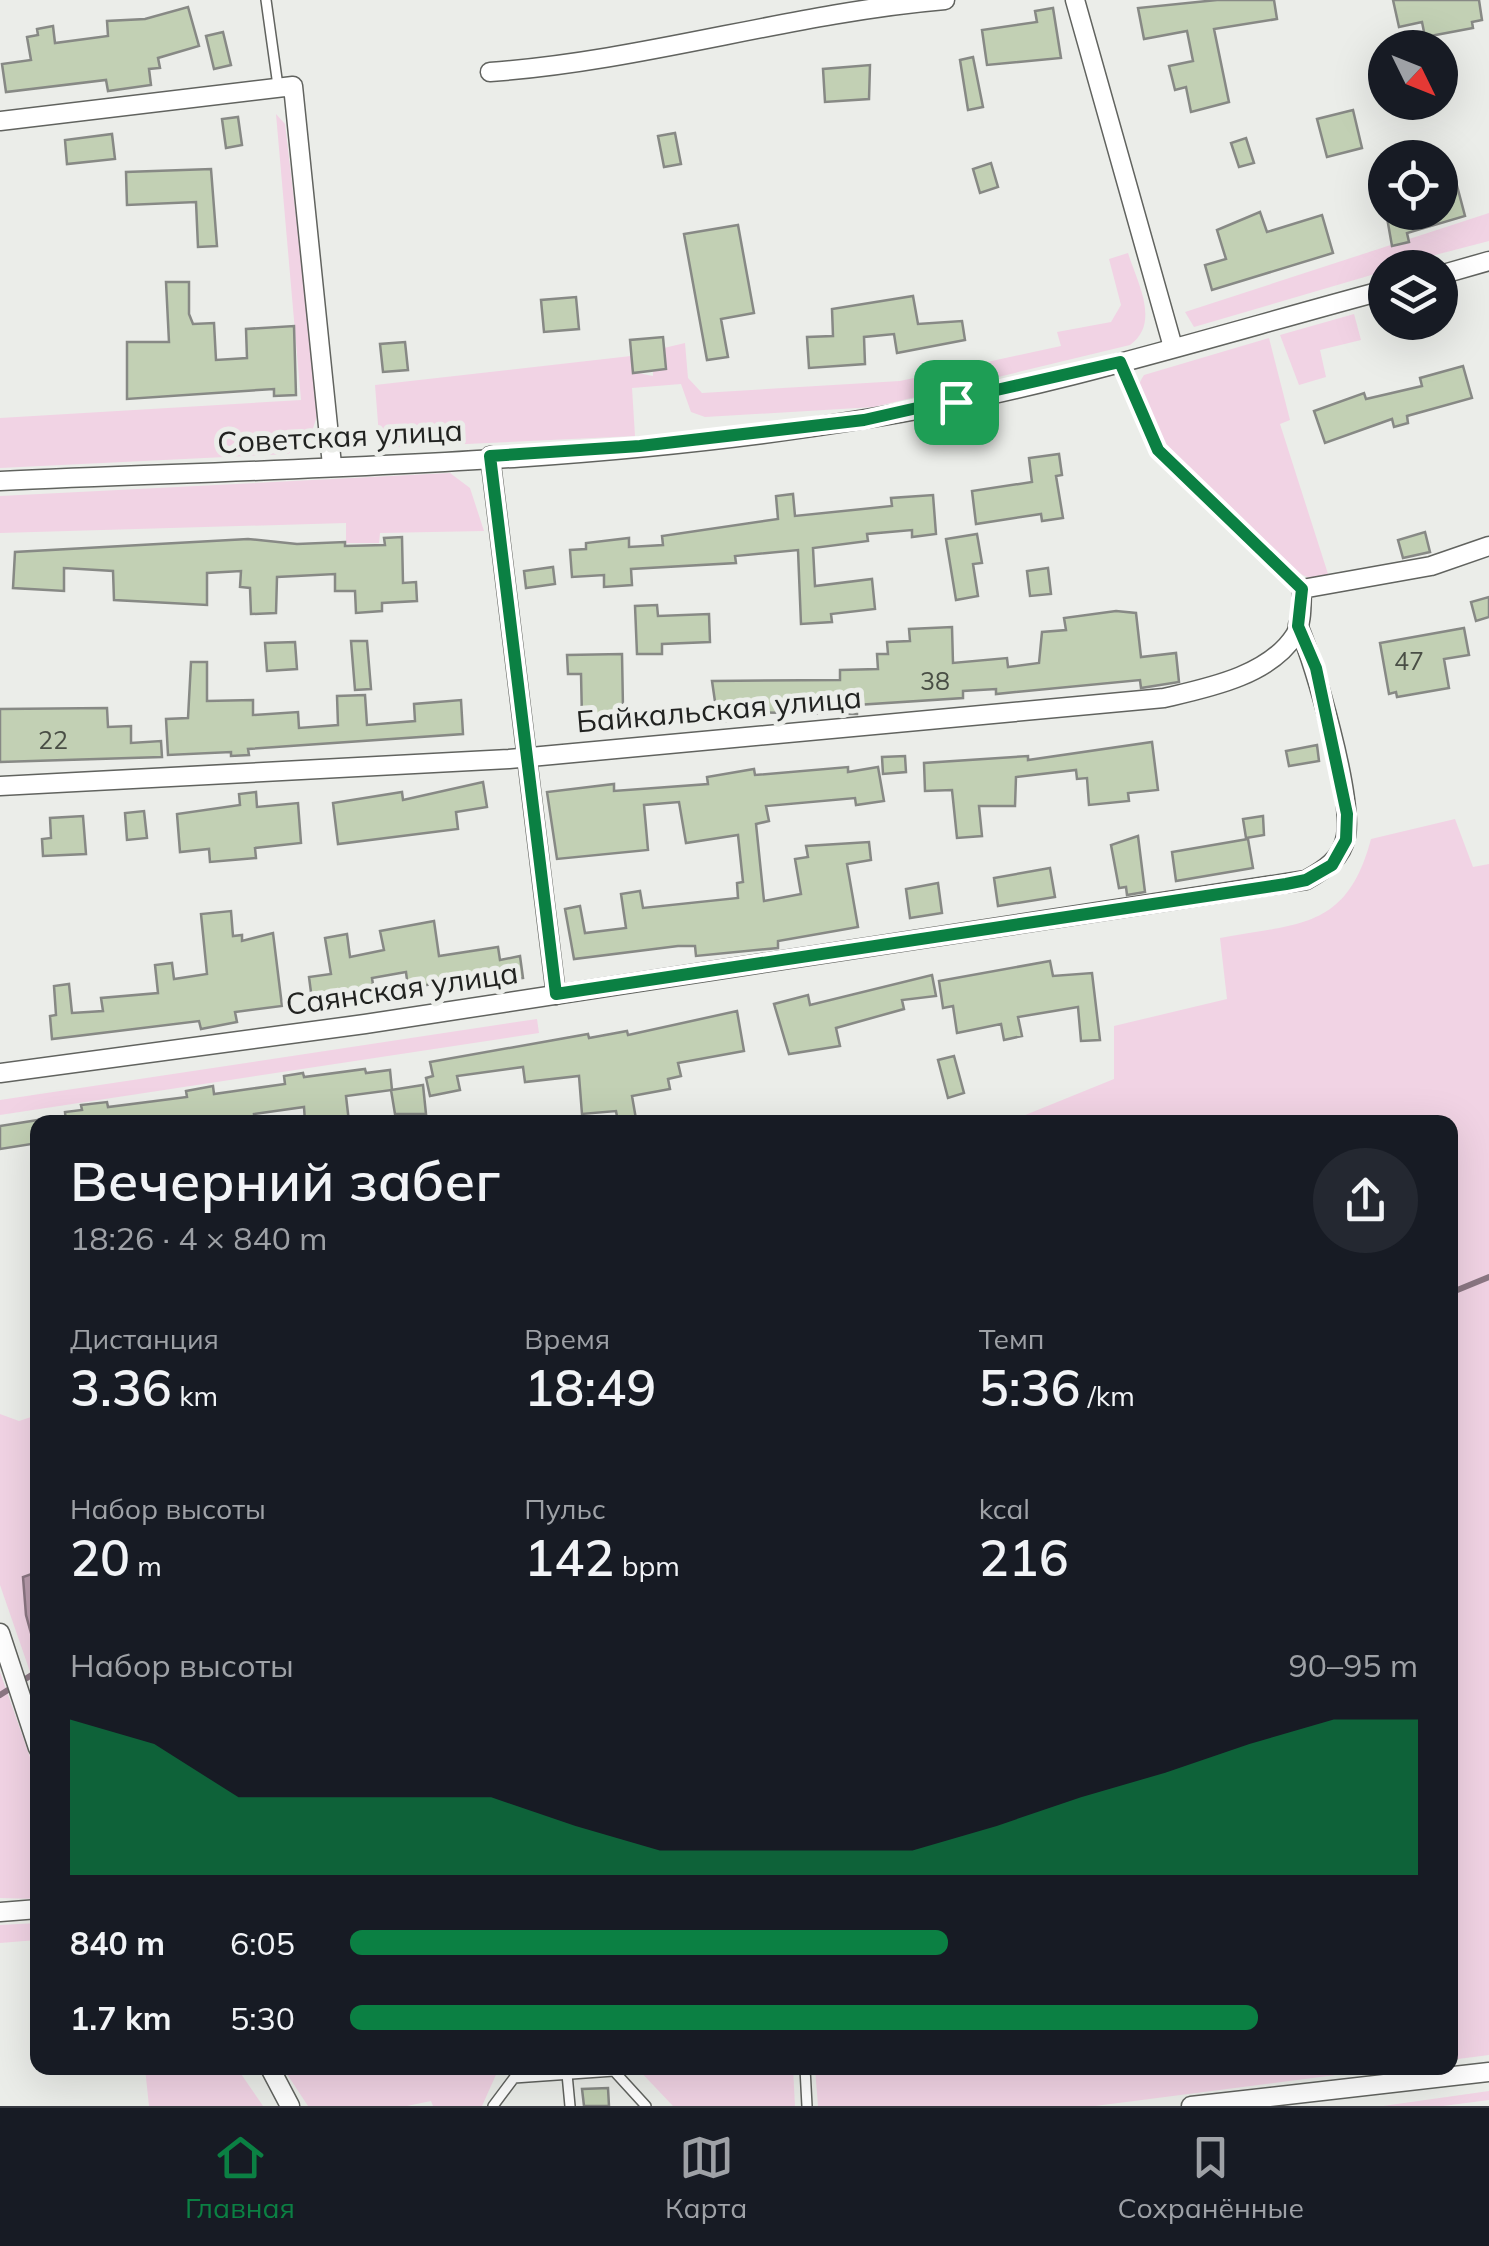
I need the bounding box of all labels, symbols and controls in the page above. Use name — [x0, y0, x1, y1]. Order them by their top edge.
north arrow — [1368, 30, 1458, 120]
map controls — [1368, 30, 1458, 340]
button: locate — [1368, 140, 1458, 230]
button: layers — [1368, 250, 1458, 340]
pin — [914, 360, 999, 445]
icon: arrive — [929, 375, 984, 430]
street label: Советская улица — [216, 411, 464, 461]
house number: 47 — [1394, 645, 1424, 676]
house number: 38 — [920, 665, 950, 696]
street label: Байкальская улица — [575, 678, 863, 740]
house number: 22 — [38, 724, 68, 755]
street label: Саянская улица — [283, 953, 520, 1023]
text: Вечерний забег — [70, 1146, 500, 1215]
button: share — [1313, 1148, 1418, 1253]
text: 18:26 · 4 × 840 m — [70, 1218, 327, 1258]
text: Дистанция — [70, 1321, 219, 1356]
text: Время — [524, 1321, 610, 1356]
text: Темп — [979, 1321, 1044, 1356]
text: 3.36 — [70, 1356, 172, 1419]
text: 18:49 — [524, 1356, 656, 1419]
text: 5:36 — [979, 1356, 1081, 1419]
text: km — [172, 1378, 218, 1413]
text: /km — [1081, 1378, 1135, 1413]
text: Набор высоты — [70, 1491, 266, 1526]
text: Пульс — [524, 1491, 606, 1526]
text: kcal — [979, 1491, 1030, 1526]
text: 20 — [70, 1526, 130, 1589]
text: 142 — [524, 1526, 614, 1589]
text: 216 — [979, 1526, 1069, 1589]
text: m — [130, 1548, 162, 1583]
text: bpm — [614, 1548, 680, 1583]
text: Набор высоты — [70, 1645, 294, 1685]
text: 90–95 m — [1289, 1645, 1418, 1685]
text: 840 m — [70, 1923, 165, 1963]
text: 6:05 — [230, 1923, 295, 1963]
text: 1.7 km — [70, 1998, 172, 2038]
text: 5:30 — [230, 1998, 295, 2038]
tab: Главная — [185, 2130, 295, 2225]
tab: Карта — [665, 2130, 747, 2225]
tab: Сохранённые — [1118, 2130, 1304, 2225]

